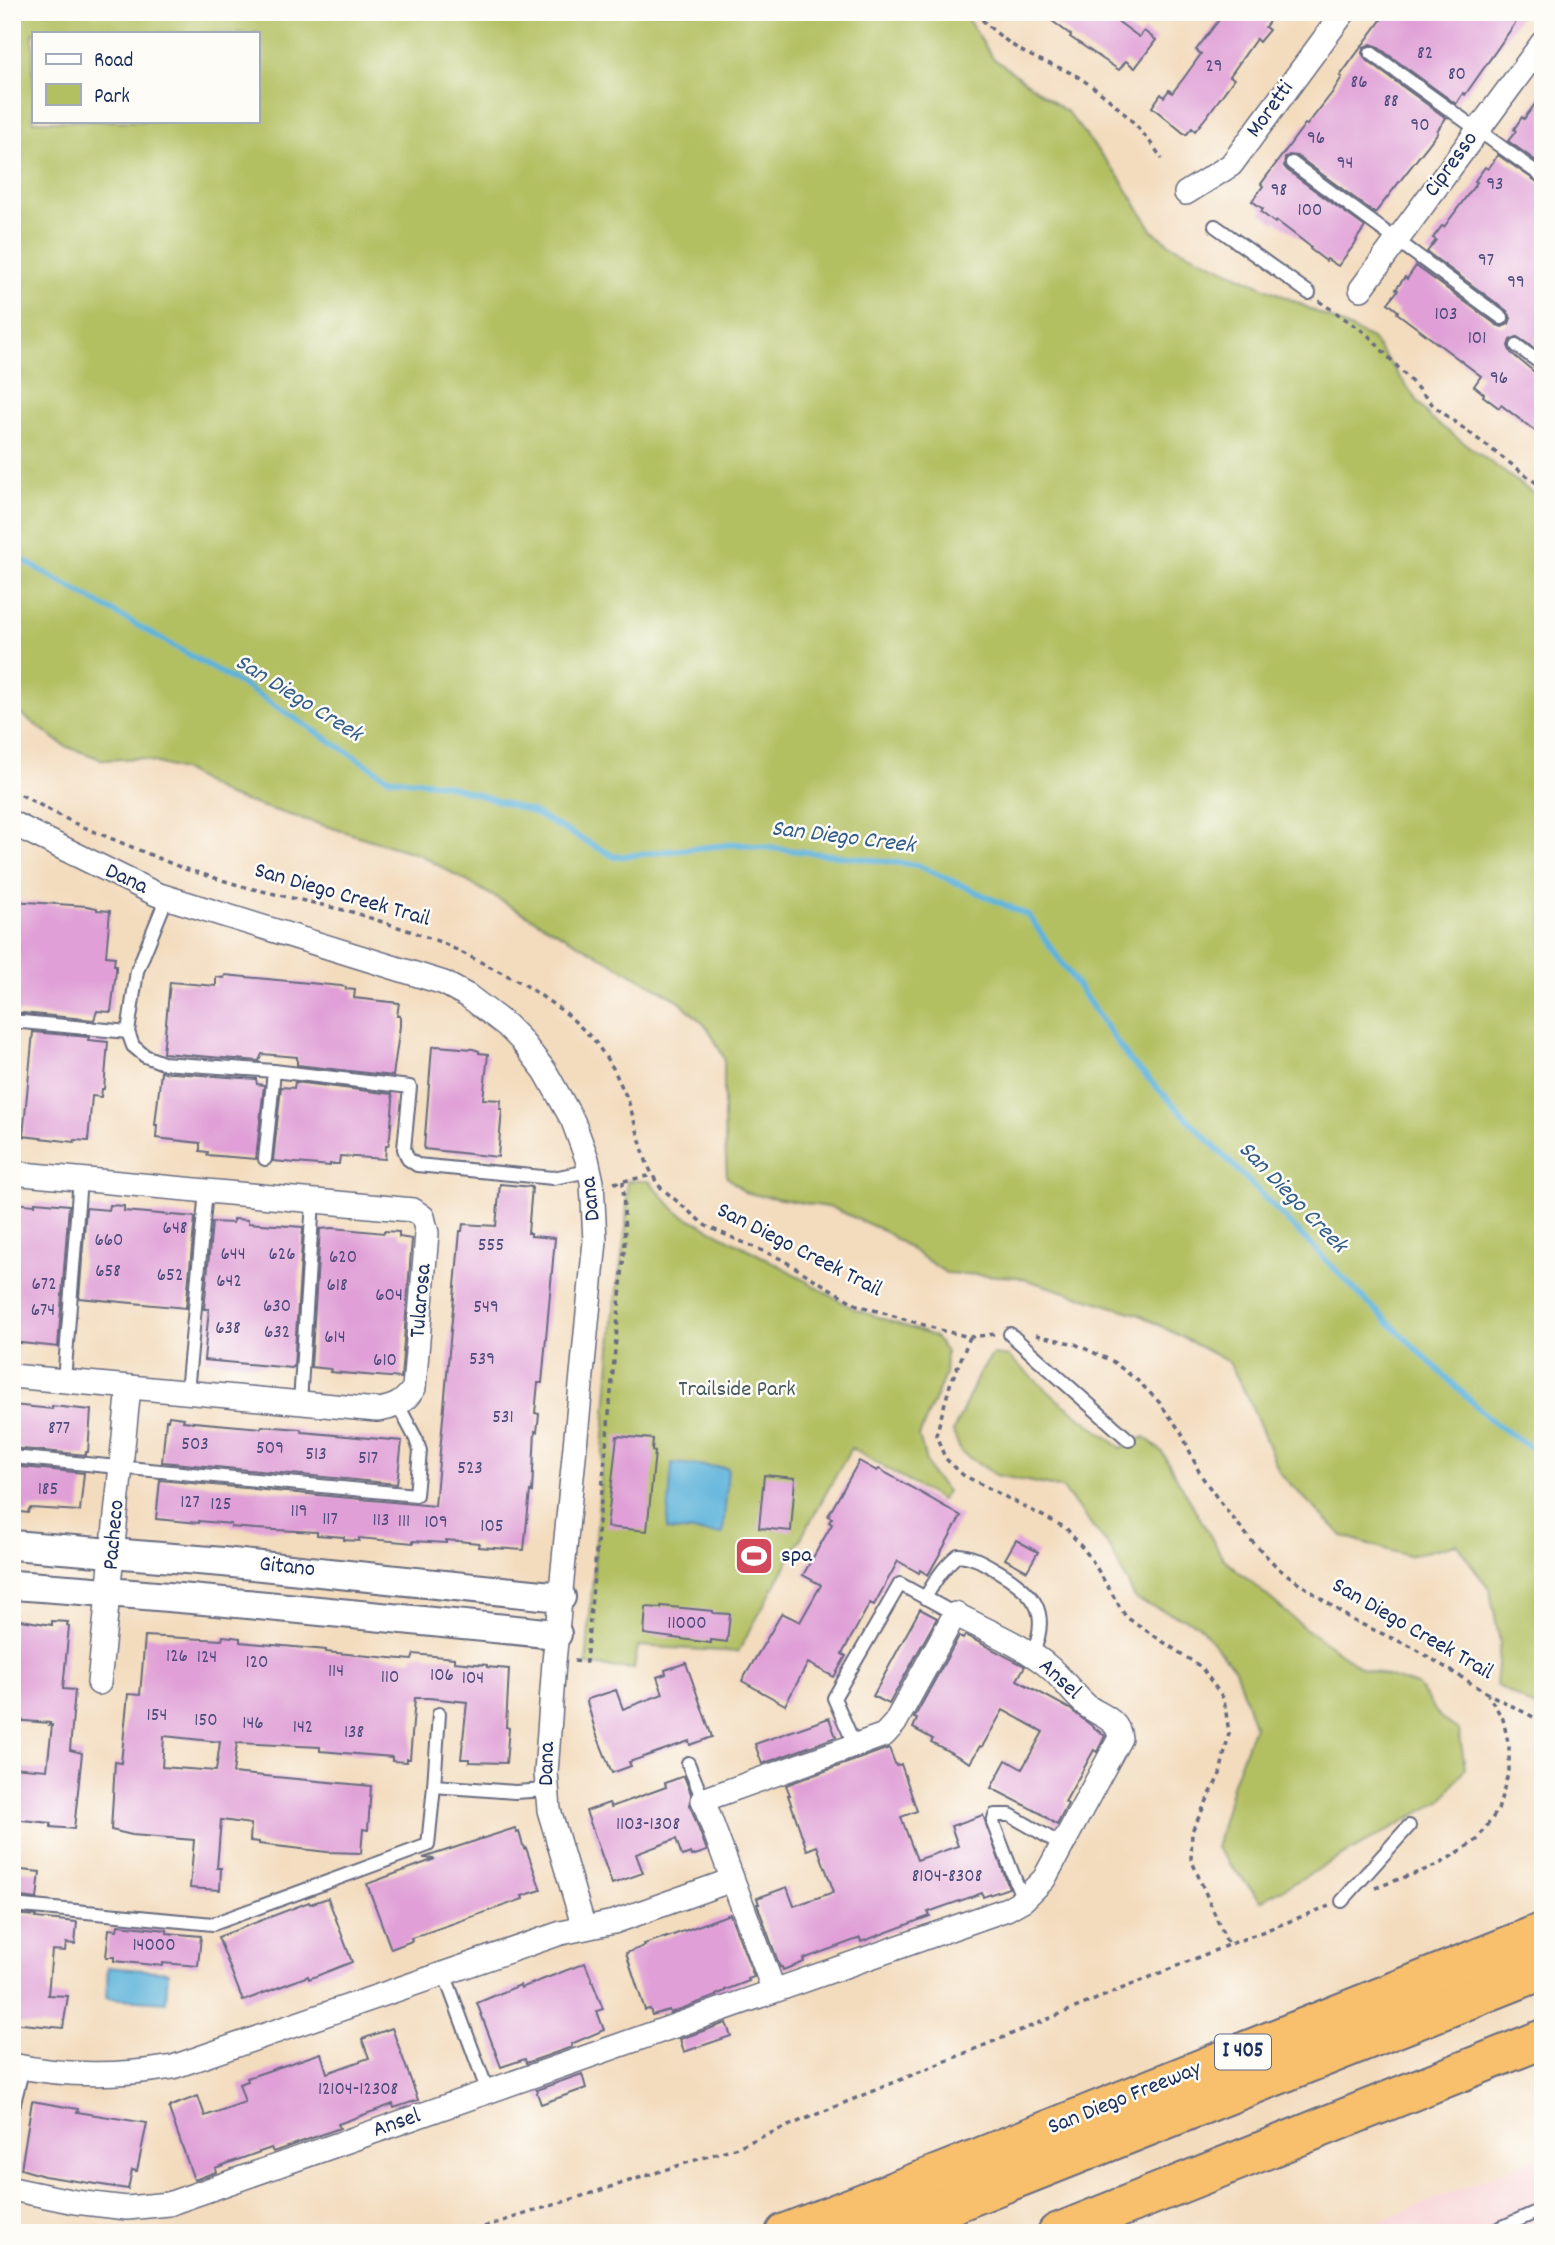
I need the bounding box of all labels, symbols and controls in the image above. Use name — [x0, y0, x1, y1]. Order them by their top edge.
legend — [32, 32, 259, 122]
house number: 82 — [1417, 41, 1433, 68]
text: Road — [94, 47, 133, 77]
house number: 29 — [1205, 54, 1223, 81]
house number: 80 — [1448, 62, 1466, 89]
house number: 86 — [1351, 70, 1367, 97]
street label: Moretti — [1239, 75, 1303, 145]
text: Park — [94, 83, 130, 113]
house number: 88 — [1383, 89, 1399, 116]
house number: 90 — [1410, 113, 1430, 140]
street label: Cipresso — [1417, 125, 1487, 205]
house number: 96 — [1307, 126, 1325, 153]
house number: 94 — [1337, 151, 1353, 178]
house number: 93 — [1486, 172, 1504, 199]
house number: 98 — [1271, 178, 1287, 205]
house number: 100 — [1298, 198, 1322, 225]
house number: 97 — [1478, 248, 1494, 275]
house number: 99 — [1507, 270, 1525, 297]
house number: 103 — [1435, 302, 1457, 329]
house number: 101 — [1468, 326, 1486, 353]
house number: 96 — [1490, 366, 1508, 393]
water label: San Diego Creek — [228, 646, 370, 753]
water label: San Diego Creek — [769, 812, 919, 864]
street label: San Diego Creek Trail — [250, 855, 434, 937]
street label: Dana — [99, 856, 154, 905]
water label: San Diego Creek — [1230, 1134, 1356, 1263]
street label: Dana — [573, 1174, 611, 1223]
street label: San Diego Creek Trail — [711, 1195, 888, 1307]
house number: 648 — [163, 1216, 187, 1243]
house number: 660 — [95, 1228, 123, 1255]
house number: 555 — [478, 1233, 504, 1260]
house number: 644 — [220, 1242, 246, 1269]
house number: 626 — [269, 1242, 295, 1269]
house number: 620 — [329, 1245, 357, 1272]
house number: 658 — [95, 1259, 121, 1286]
street label: Tularosa — [402, 1261, 442, 1340]
house number: 652 — [157, 1263, 183, 1290]
house number: 642 — [216, 1269, 242, 1296]
house number: 672 — [32, 1272, 56, 1299]
house number: 618 — [326, 1273, 348, 1300]
house number: 604 — [375, 1283, 403, 1310]
house number: 630 — [263, 1294, 291, 1321]
house number: 549 — [473, 1295, 499, 1322]
house number: 674 — [31, 1298, 55, 1325]
house number: 638 — [215, 1316, 241, 1343]
house number: 632 — [264, 1320, 290, 1347]
house number: 614 — [324, 1325, 346, 1352]
house number: 539 — [469, 1347, 495, 1374]
house number: 610 — [373, 1348, 397, 1375]
park label: Trailside Park — [678, 1374, 796, 1407]
house number: 531 — [492, 1405, 514, 1432]
house number: 877 — [48, 1416, 70, 1443]
house number: 503 — [181, 1432, 209, 1459]
house number: 509 — [256, 1436, 284, 1463]
house number: 513 — [305, 1442, 327, 1469]
house number: 517 — [358, 1446, 378, 1473]
house number: 523 — [457, 1456, 483, 1483]
house number: 185 — [38, 1477, 58, 1504]
house number: 127 — [180, 1490, 200, 1517]
house number: 125 — [210, 1492, 232, 1519]
street label: Pacheco — [95, 1498, 135, 1572]
house number: 119 — [290, 1499, 308, 1526]
house number: 117 — [322, 1507, 338, 1534]
house number: 113 — [373, 1508, 389, 1535]
house number: 111 — [398, 1509, 410, 1536]
house number: 109 — [424, 1510, 448, 1537]
house number: 105 — [480, 1514, 504, 1541]
sports icon: spa — [733, 1535, 775, 1577]
place label: spa — [781, 1540, 813, 1573]
street label: Gitano — [257, 1549, 317, 1587]
street label: San Diego Creek Trail — [1325, 1570, 1499, 1690]
house number: 11000 — [667, 1611, 707, 1638]
house number: 126 — [166, 1644, 188, 1671]
house number: 124 — [197, 1645, 217, 1672]
house number: 120 — [246, 1650, 268, 1677]
street label: Ansel — [1030, 1651, 1088, 1709]
house number: 114 — [328, 1659, 344, 1686]
house number: 106 — [430, 1663, 454, 1690]
house number: 110 — [381, 1665, 399, 1692]
house number: 104 — [462, 1666, 484, 1693]
house number: 154 — [147, 1703, 167, 1730]
house number: 150 — [194, 1708, 218, 1735]
house number: 146 — [242, 1711, 264, 1738]
house number: 142 — [293, 1715, 313, 1742]
house number: 138 — [344, 1720, 364, 1747]
street label: Dana — [531, 1740, 565, 1786]
house number: 1103-1308 — [616, 1812, 680, 1839]
house number: 8104-8308 — [912, 1864, 982, 1891]
house number: 14000 — [132, 1933, 176, 1960]
road number: I 405 — [1215, 2035, 1271, 2070]
street label: San Diego Freeway — [1043, 2053, 1207, 2145]
house number: 12104-12308 — [318, 2077, 398, 2104]
street label: Ansel — [369, 2100, 426, 2147]

